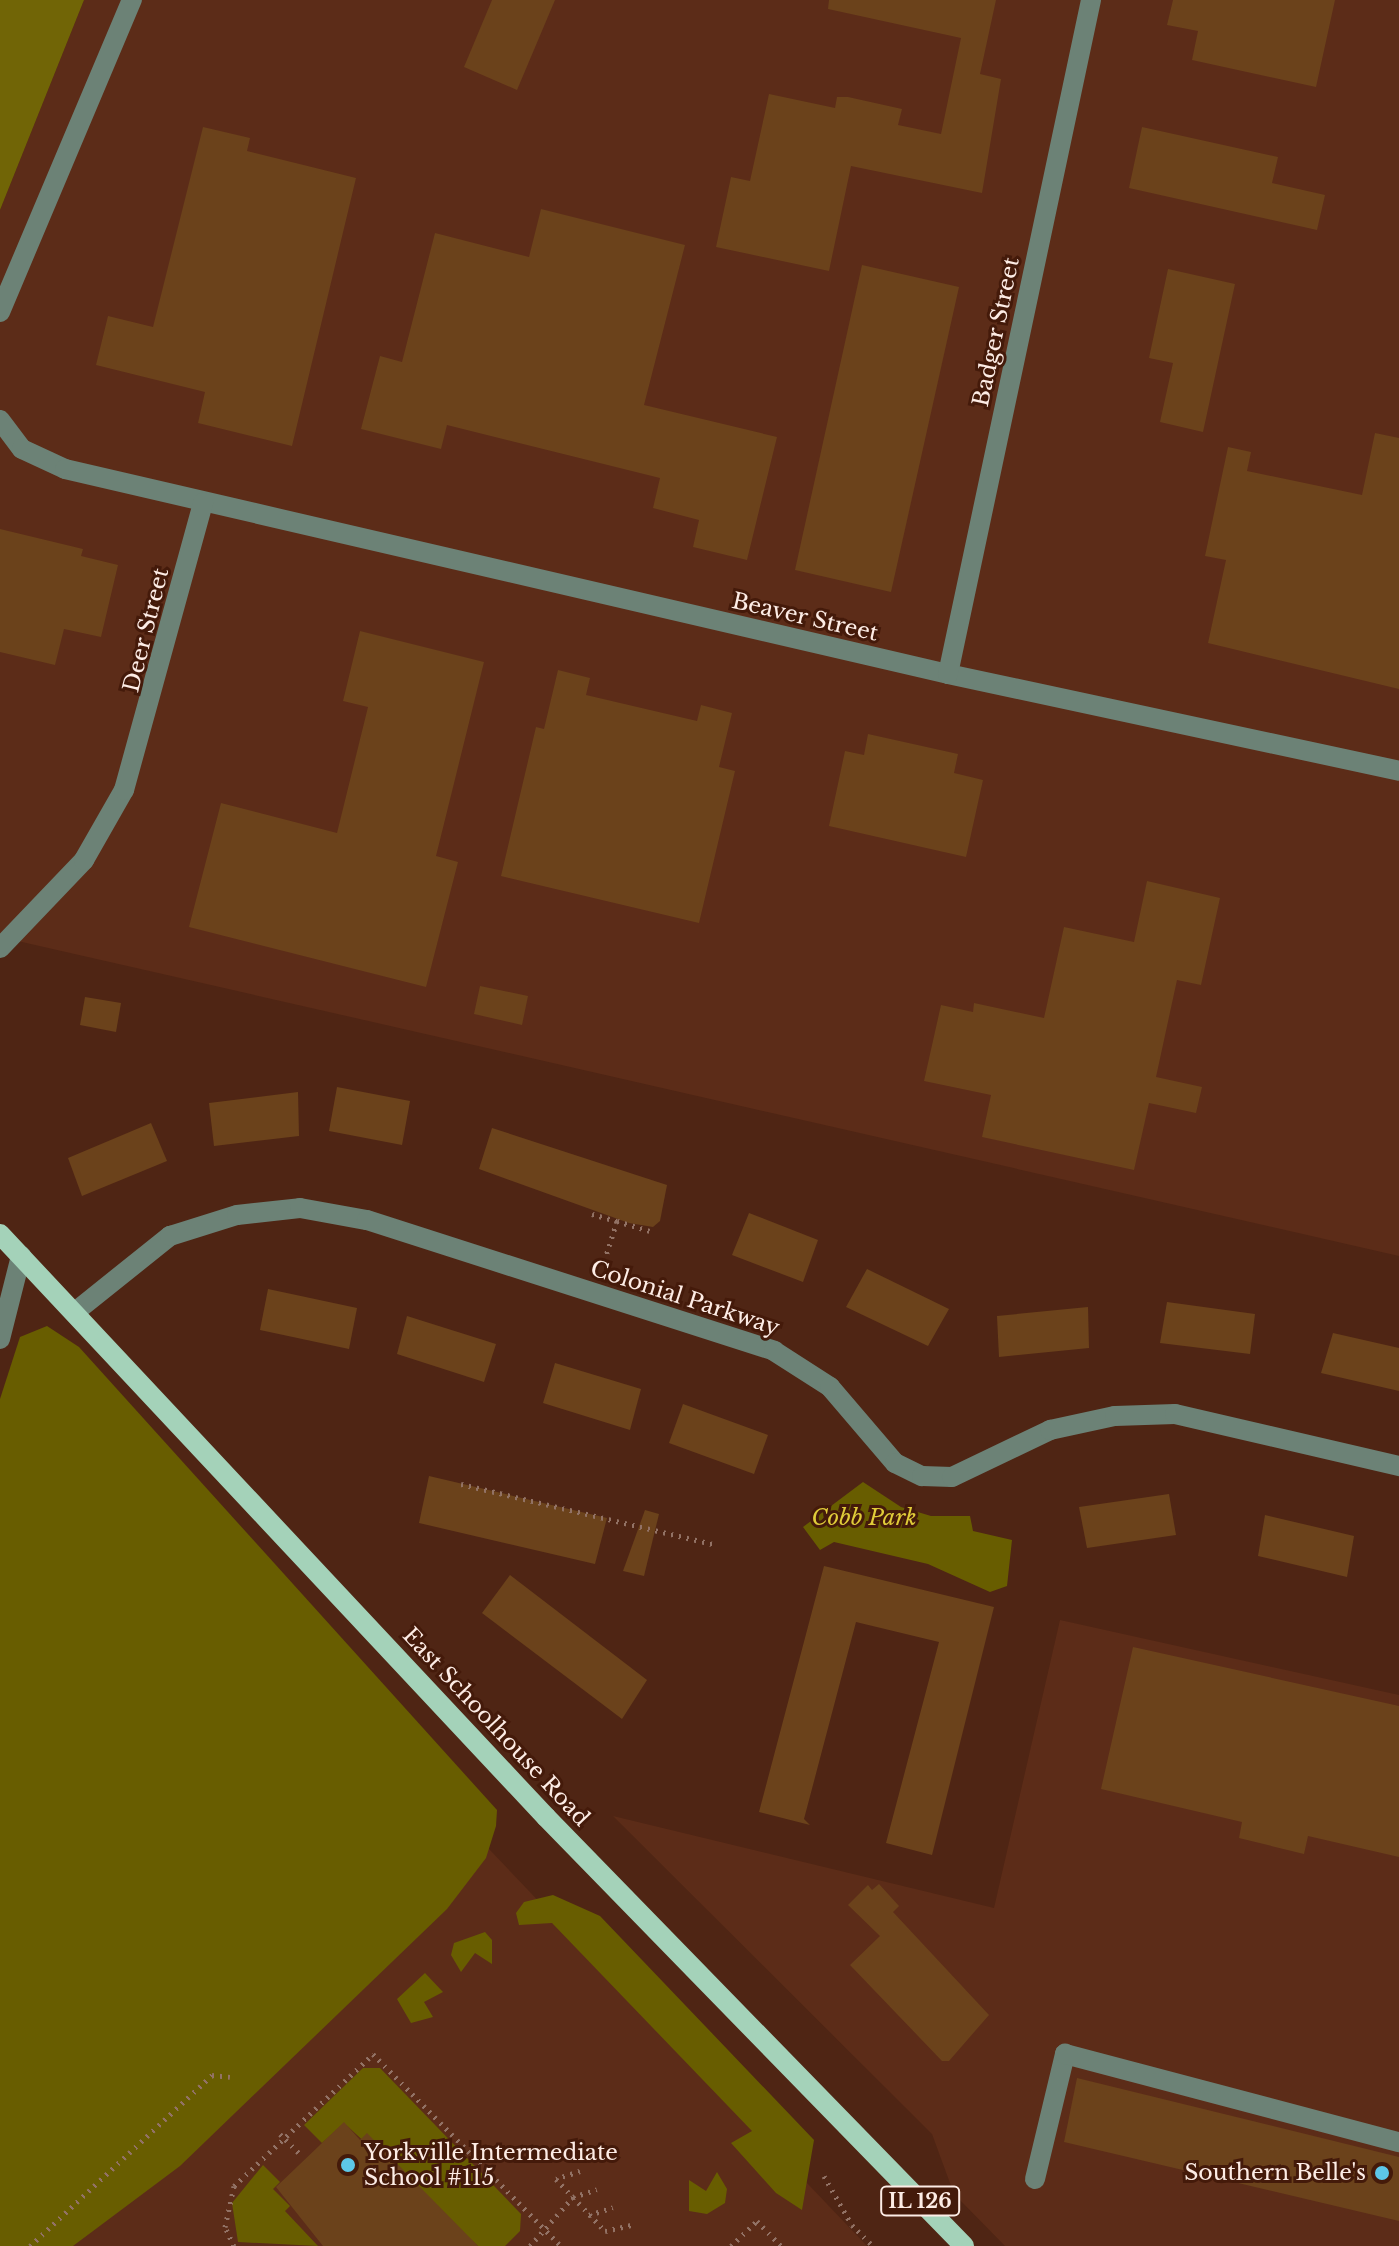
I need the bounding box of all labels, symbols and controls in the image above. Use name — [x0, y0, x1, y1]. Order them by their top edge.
street label: Badger Street — [967, 255, 1025, 409]
street label: Deer Street — [118, 565, 174, 695]
street label: Beaver Street — [729, 587, 881, 647]
street label: Colonial Parkway — [587, 1255, 783, 1341]
park label: Cobb Park — [811, 1505, 917, 1531]
street label: East Schoolhouse Road — [397, 1622, 595, 1832]
place label: Yorkville Intermediate School #115 — [364, 2139, 618, 2190]
marker: Yorkville Intermediate School #115 — [339, 2156, 357, 2174]
place label: Southern Belle's — [1184, 2160, 1366, 2186]
marker: Southern Belle's — [1373, 2164, 1391, 2182]
road number: IL 126 — [878, 2185, 962, 2217]

